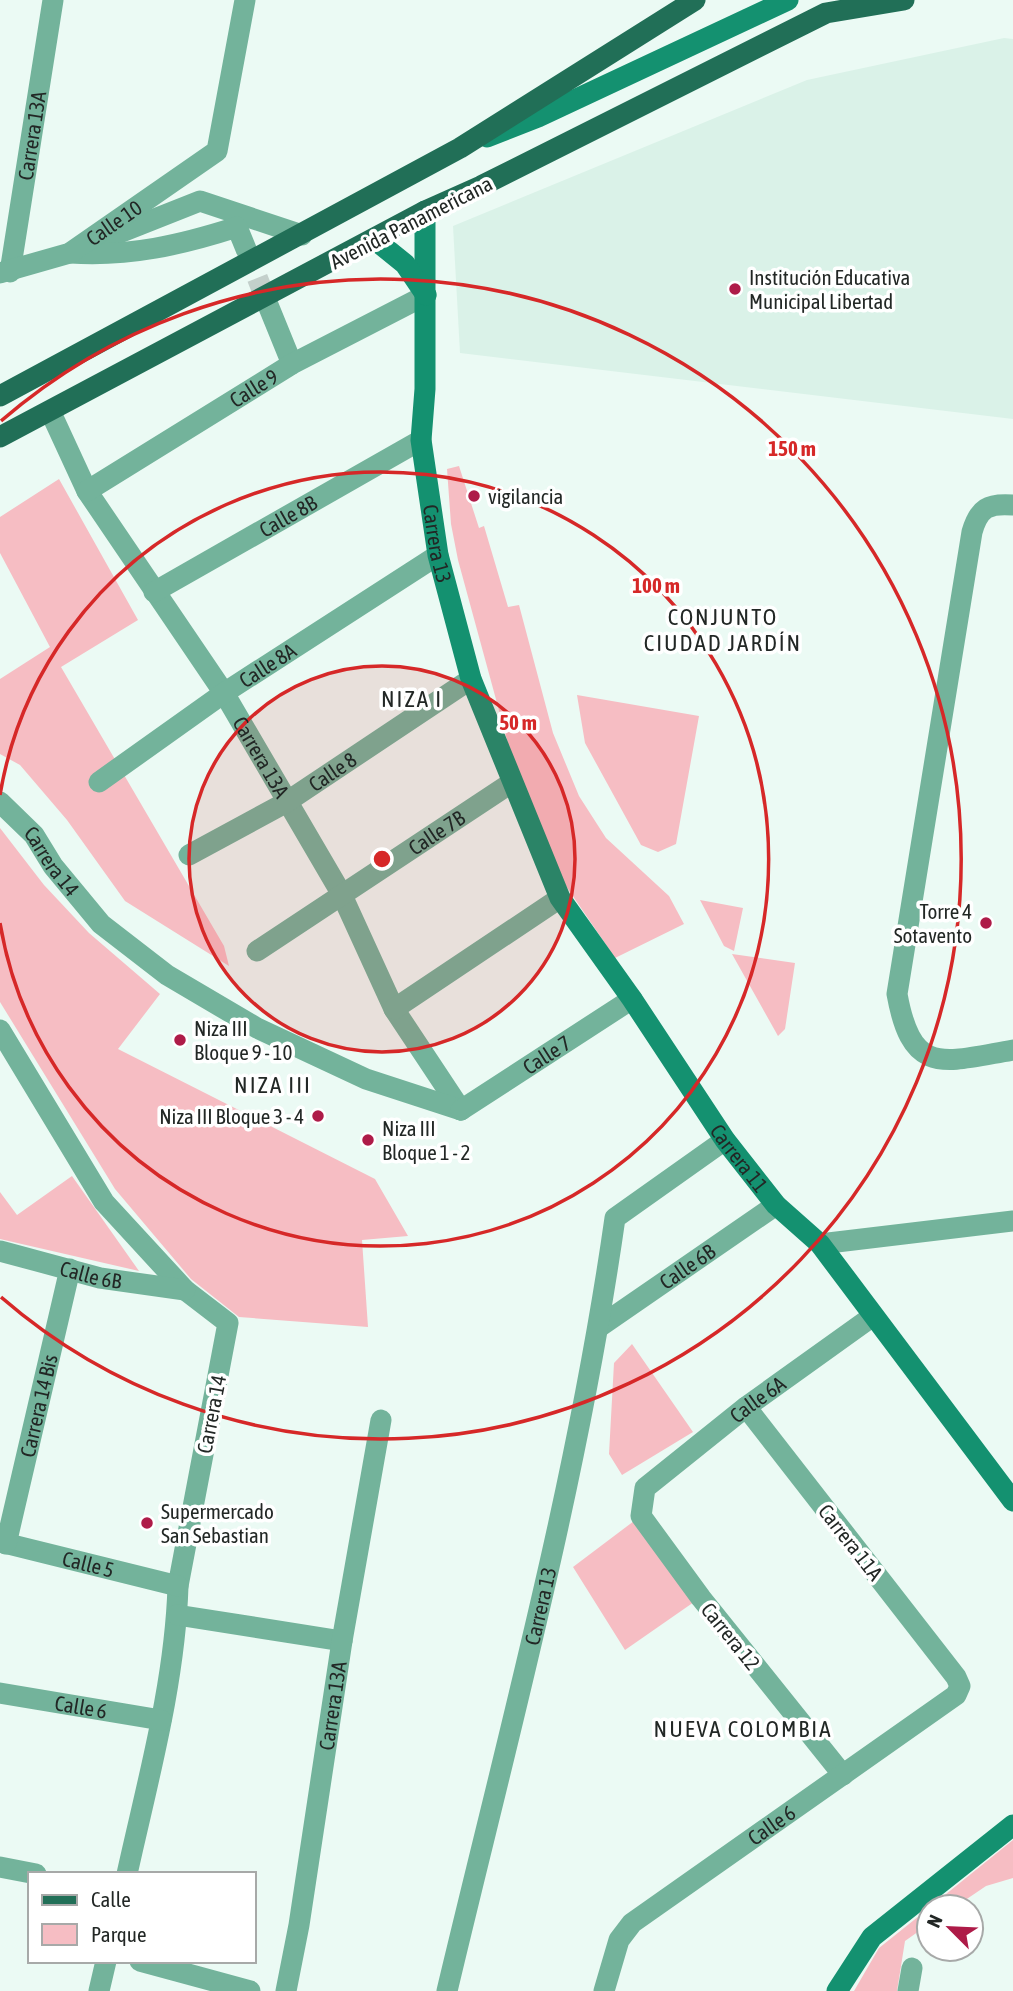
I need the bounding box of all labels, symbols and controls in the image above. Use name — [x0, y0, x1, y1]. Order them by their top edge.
street label: Carrera 13A — [13, 89, 51, 182]
street label: Avenida Panamericana — [326, 171, 496, 273]
street label: Calle 10 — [81, 195, 146, 250]
place label: Institución Educativa Municipal Libertad — [749, 265, 910, 313]
marker: Institución Educativa Municipal Libertad — [727, 281, 743, 297]
street label: Calle 9 — [225, 364, 282, 412]
text: 150 m — [768, 436, 816, 460]
place label: vigilancia — [488, 484, 563, 508]
marker: vigilancia — [466, 488, 482, 504]
street label: Calle 8B — [255, 490, 321, 542]
street label: Carrera 13 — [419, 503, 457, 585]
text: 100 m — [632, 573, 680, 597]
district label: CONJUNTO CIUDAD JARDÍN — [644, 604, 802, 656]
street label: Calle 8A — [234, 638, 301, 692]
district label: NIZA I — [381, 686, 443, 712]
text: 50 m — [499, 710, 537, 734]
street label: Carrera 13A — [228, 712, 295, 802]
street label: Calle 8 — [304, 747, 361, 796]
street label: Calle 7B — [404, 805, 469, 860]
street label: Carrera 14 — [20, 821, 85, 901]
centre of rings — [370, 847, 394, 871]
place label: Torre 4 Sotavento — [894, 899, 972, 947]
marker: Torre 4 Sotavento — [978, 915, 994, 931]
place label: Niza III Bloque 9 - 10 — [194, 1016, 292, 1064]
street label: Calle 7 — [518, 1030, 575, 1079]
marker: Niza III Bloque 9 - 10 — [172, 1032, 188, 1048]
district label: NIZA III — [234, 1072, 312, 1098]
place label: Niza III Bloque 3 - 4 — [159, 1104, 304, 1128]
marker: Niza III Bloque 3 - 4 — [310, 1108, 326, 1124]
place label: Niza III Bloque 1 - 2 — [382, 1116, 470, 1164]
street label: Carrera 11 — [706, 1119, 773, 1197]
marker: Niza III Bloque 1 - 2 — [360, 1132, 376, 1148]
street label: Calle 6B — [655, 1239, 720, 1294]
street label: Calle 6B — [57, 1256, 123, 1293]
street label: Carrera 14 Bis — [15, 1352, 62, 1459]
street label: Calle 6A — [725, 1371, 790, 1427]
street label: Carrera 14 — [192, 1373, 230, 1455]
place label: Supermercado San Sebastian — [161, 1499, 274, 1547]
street label: Carrera 11A — [814, 1499, 888, 1585]
marker: Supermercado San Sebastian — [139, 1515, 155, 1531]
street label: Calle 5 — [60, 1546, 117, 1582]
street label: Carrera 13 — [519, 1565, 561, 1647]
street label: Carrera 12 — [697, 1598, 765, 1674]
street label: Carrera 13A — [314, 1659, 351, 1752]
street label: Calle 6 — [53, 1690, 109, 1723]
district label: NUEVA COLOMBIA — [654, 1716, 832, 1742]
street label: Calle 6 — [743, 1800, 800, 1850]
legend — [28, 1872, 256, 1963]
text: Calle — [91, 1887, 131, 1911]
north arrow — [915, 1893, 985, 1963]
text: N — [922, 1911, 947, 1931]
text: Parque — [91, 1922, 146, 1946]

